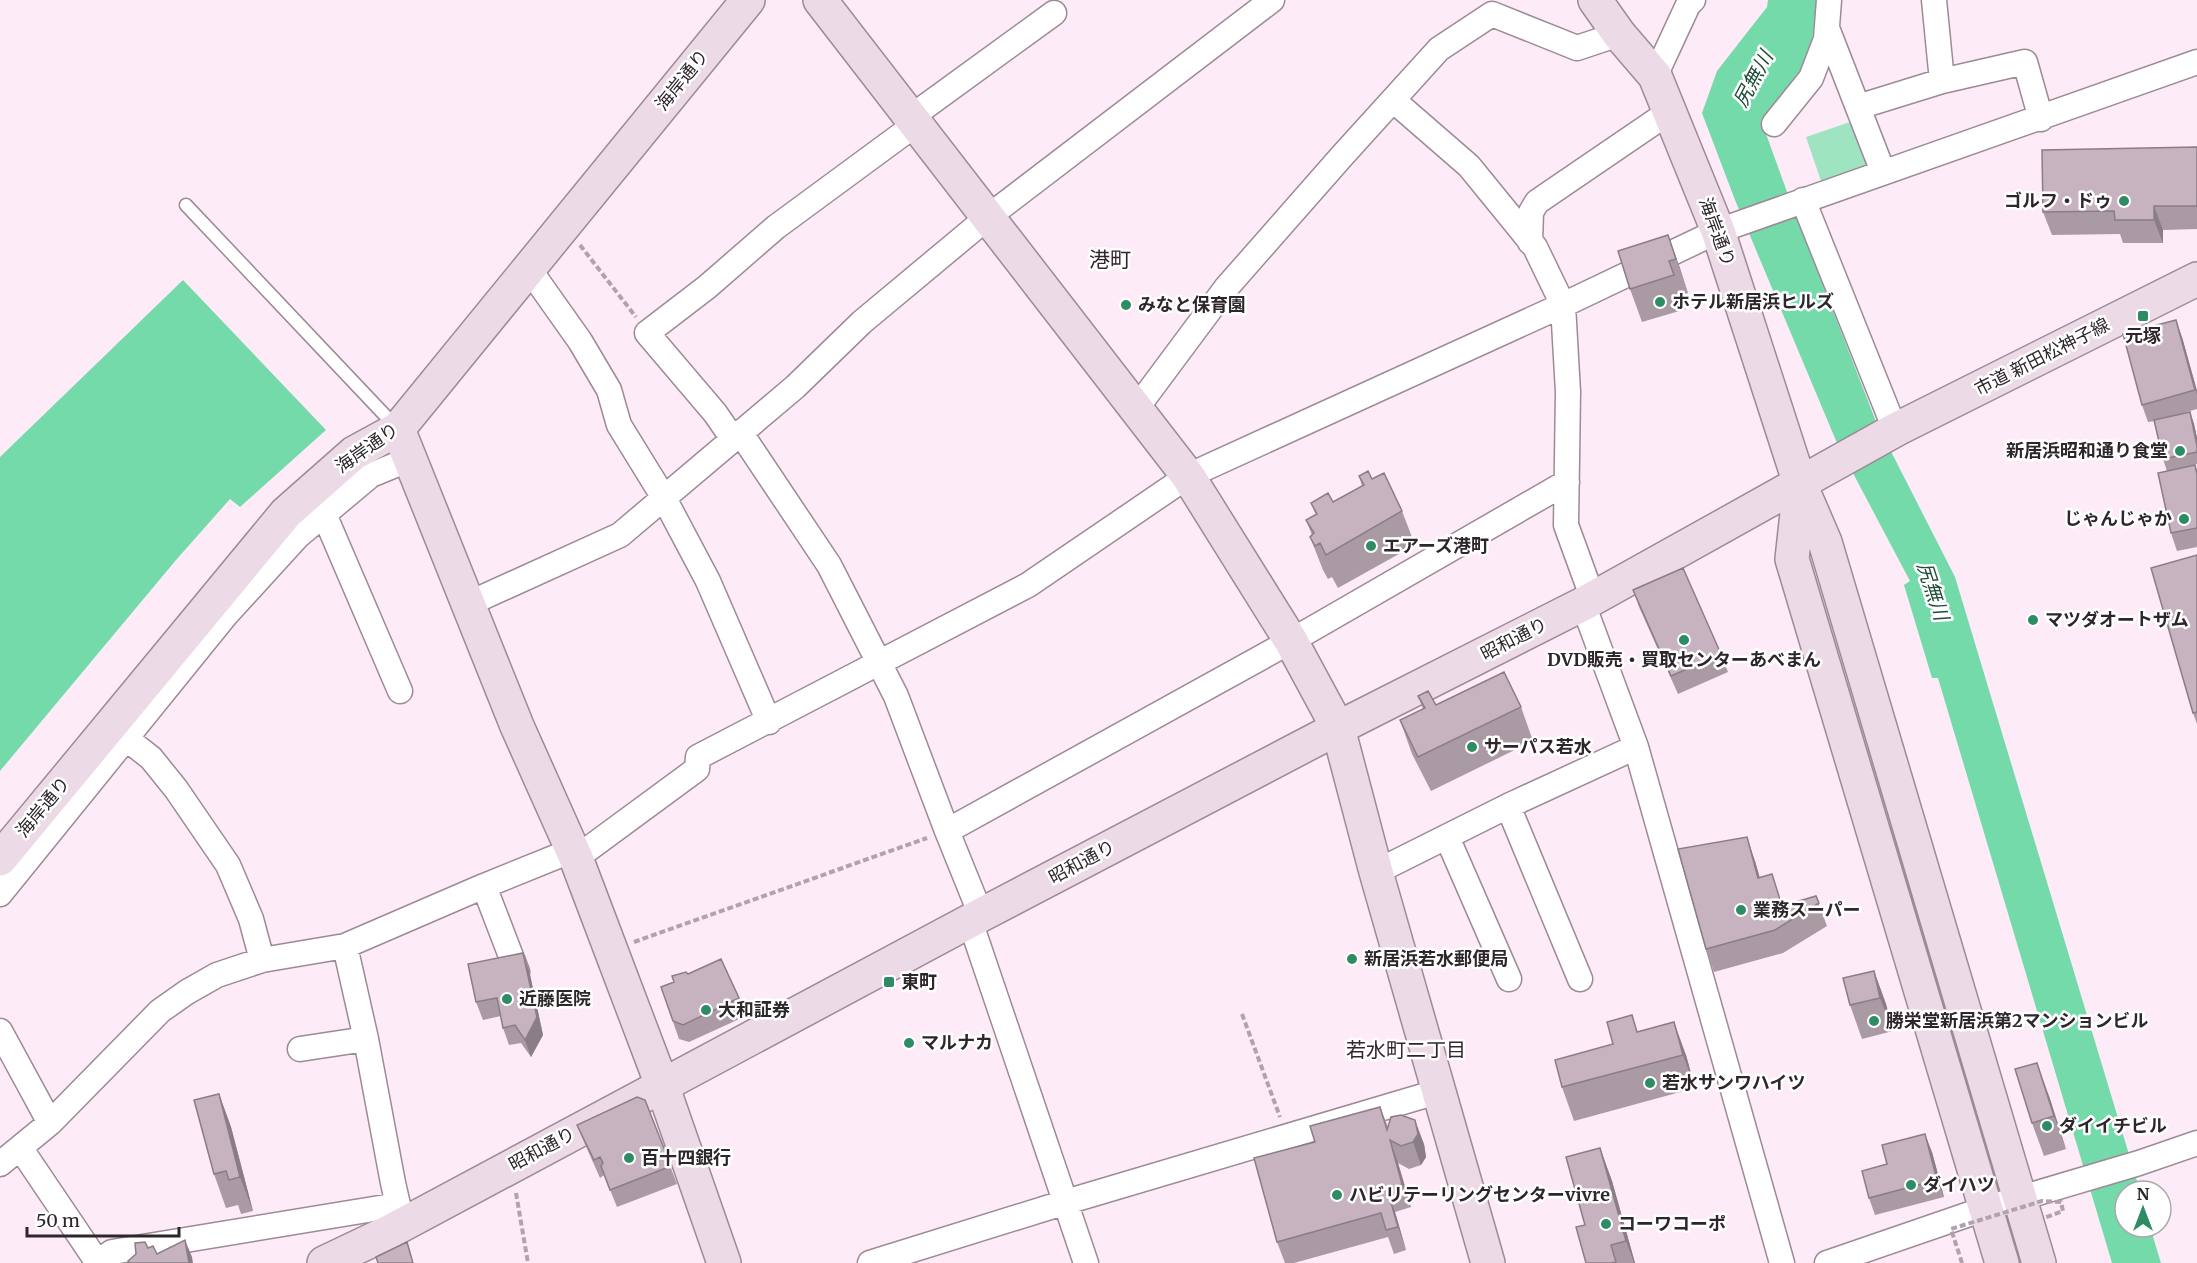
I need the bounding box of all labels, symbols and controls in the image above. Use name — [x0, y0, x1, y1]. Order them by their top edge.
street label: 海岸通り — [650, 44, 713, 115]
water label: 尻無川 — [1727, 45, 1779, 111]
place label: ゴルフ・ドゥ — [2004, 189, 2112, 212]
street label: 海岸通り — [1694, 194, 1741, 270]
marker: ゴルフ・ドゥ — [2117, 194, 2131, 208]
district label: 港町 — [1089, 246, 1131, 273]
place label: ホテル新居浜ヒルズ — [1672, 290, 1834, 313]
place label: みなと保育園 — [1138, 293, 1246, 316]
marker: ホテル新居浜ヒルズ — [1653, 295, 1667, 309]
marker: みなと保育園 — [1119, 298, 1133, 312]
marker: 元塚 — [2136, 309, 2150, 323]
street label: 市道 新田松神子線 — [1970, 313, 2113, 400]
place label: 元塚 — [2125, 324, 2161, 347]
street label: 海岸通り — [331, 418, 403, 478]
place label: 新居浜昭和通り食堂 — [2006, 439, 2168, 462]
marker: 新居浜昭和通り食堂 — [2173, 444, 2187, 458]
place label: じゃんじゃか — [2064, 507, 2172, 530]
marker: じゃんじゃか — [2177, 512, 2191, 526]
place label: エアーズ港町 — [1383, 534, 1489, 557]
marker: エアーズ港町 — [1364, 539, 1378, 553]
water label: 尻無川 — [1912, 558, 1955, 625]
place label: マツダオートザム — [2045, 608, 2189, 631]
street label: 昭和通り — [1476, 612, 1551, 665]
marker: マツダオートザム — [2026, 613, 2040, 627]
marker: DVD販売・買取センターあべまん — [1677, 633, 1691, 647]
place label: DVD販売・買取センターあべまん — [1547, 648, 1821, 671]
place label: サーパス若水 — [1484, 735, 1592, 758]
marker: サーパス若水 — [1465, 740, 1479, 754]
street label: 海岸通り — [11, 772, 75, 842]
street label: 昭和通り — [1045, 835, 1119, 889]
place label: 業務スーパー — [1753, 898, 1861, 921]
marker: 業務スーパー — [1734, 903, 1748, 917]
place label: 新居浜若水郵便局 — [1364, 947, 1508, 970]
marker: 新居浜若水郵便局 — [1345, 952, 1359, 966]
place label: 東町 — [901, 970, 937, 993]
marker: 東町 — [882, 975, 896, 989]
place label: 近藤医院 — [519, 987, 591, 1010]
marker: 近藤医院 — [500, 992, 514, 1006]
place label: 大和証券 — [718, 998, 790, 1021]
marker: 大和証券 — [699, 1003, 713, 1017]
place label: 勝栄堂新居浜第2マンションビル — [1886, 1009, 2149, 1032]
marker: 勝栄堂新居浜第2マンションビル — [1867, 1014, 1881, 1028]
place label: マルナカ — [921, 1031, 993, 1054]
marker: マルナカ — [902, 1036, 916, 1050]
district label: 若水町二丁目 — [1346, 1037, 1466, 1062]
place label: 若水サンワハイツ — [1662, 1071, 1805, 1094]
marker: 若水サンワハイツ — [1643, 1076, 1657, 1090]
place label: ダイイチビル — [2059, 1114, 2167, 1137]
marker: ダイイチビル — [2040, 1119, 2054, 1133]
street label: 昭和通り — [505, 1122, 579, 1176]
place label: 百十四銀行 — [641, 1146, 731, 1169]
marker: 百十四銀行 — [622, 1151, 636, 1165]
place label: ダイハツ — [1923, 1173, 1995, 1196]
marker: ダイハツ — [1904, 1178, 1918, 1192]
north arrow — [2113, 1179, 2173, 1239]
place label: ハビリテーリングセンターvivre — [1349, 1183, 1610, 1206]
text: N — [2137, 1184, 2150, 1204]
marker: ハビリテーリングセンターvivre — [1330, 1188, 1344, 1202]
scale bar — [27, 1200, 178, 1238]
text: 50 m — [36, 1209, 80, 1232]
place label: コーワコーポ — [1618, 1212, 1726, 1235]
marker: コーワコーポ — [1599, 1217, 1613, 1231]

